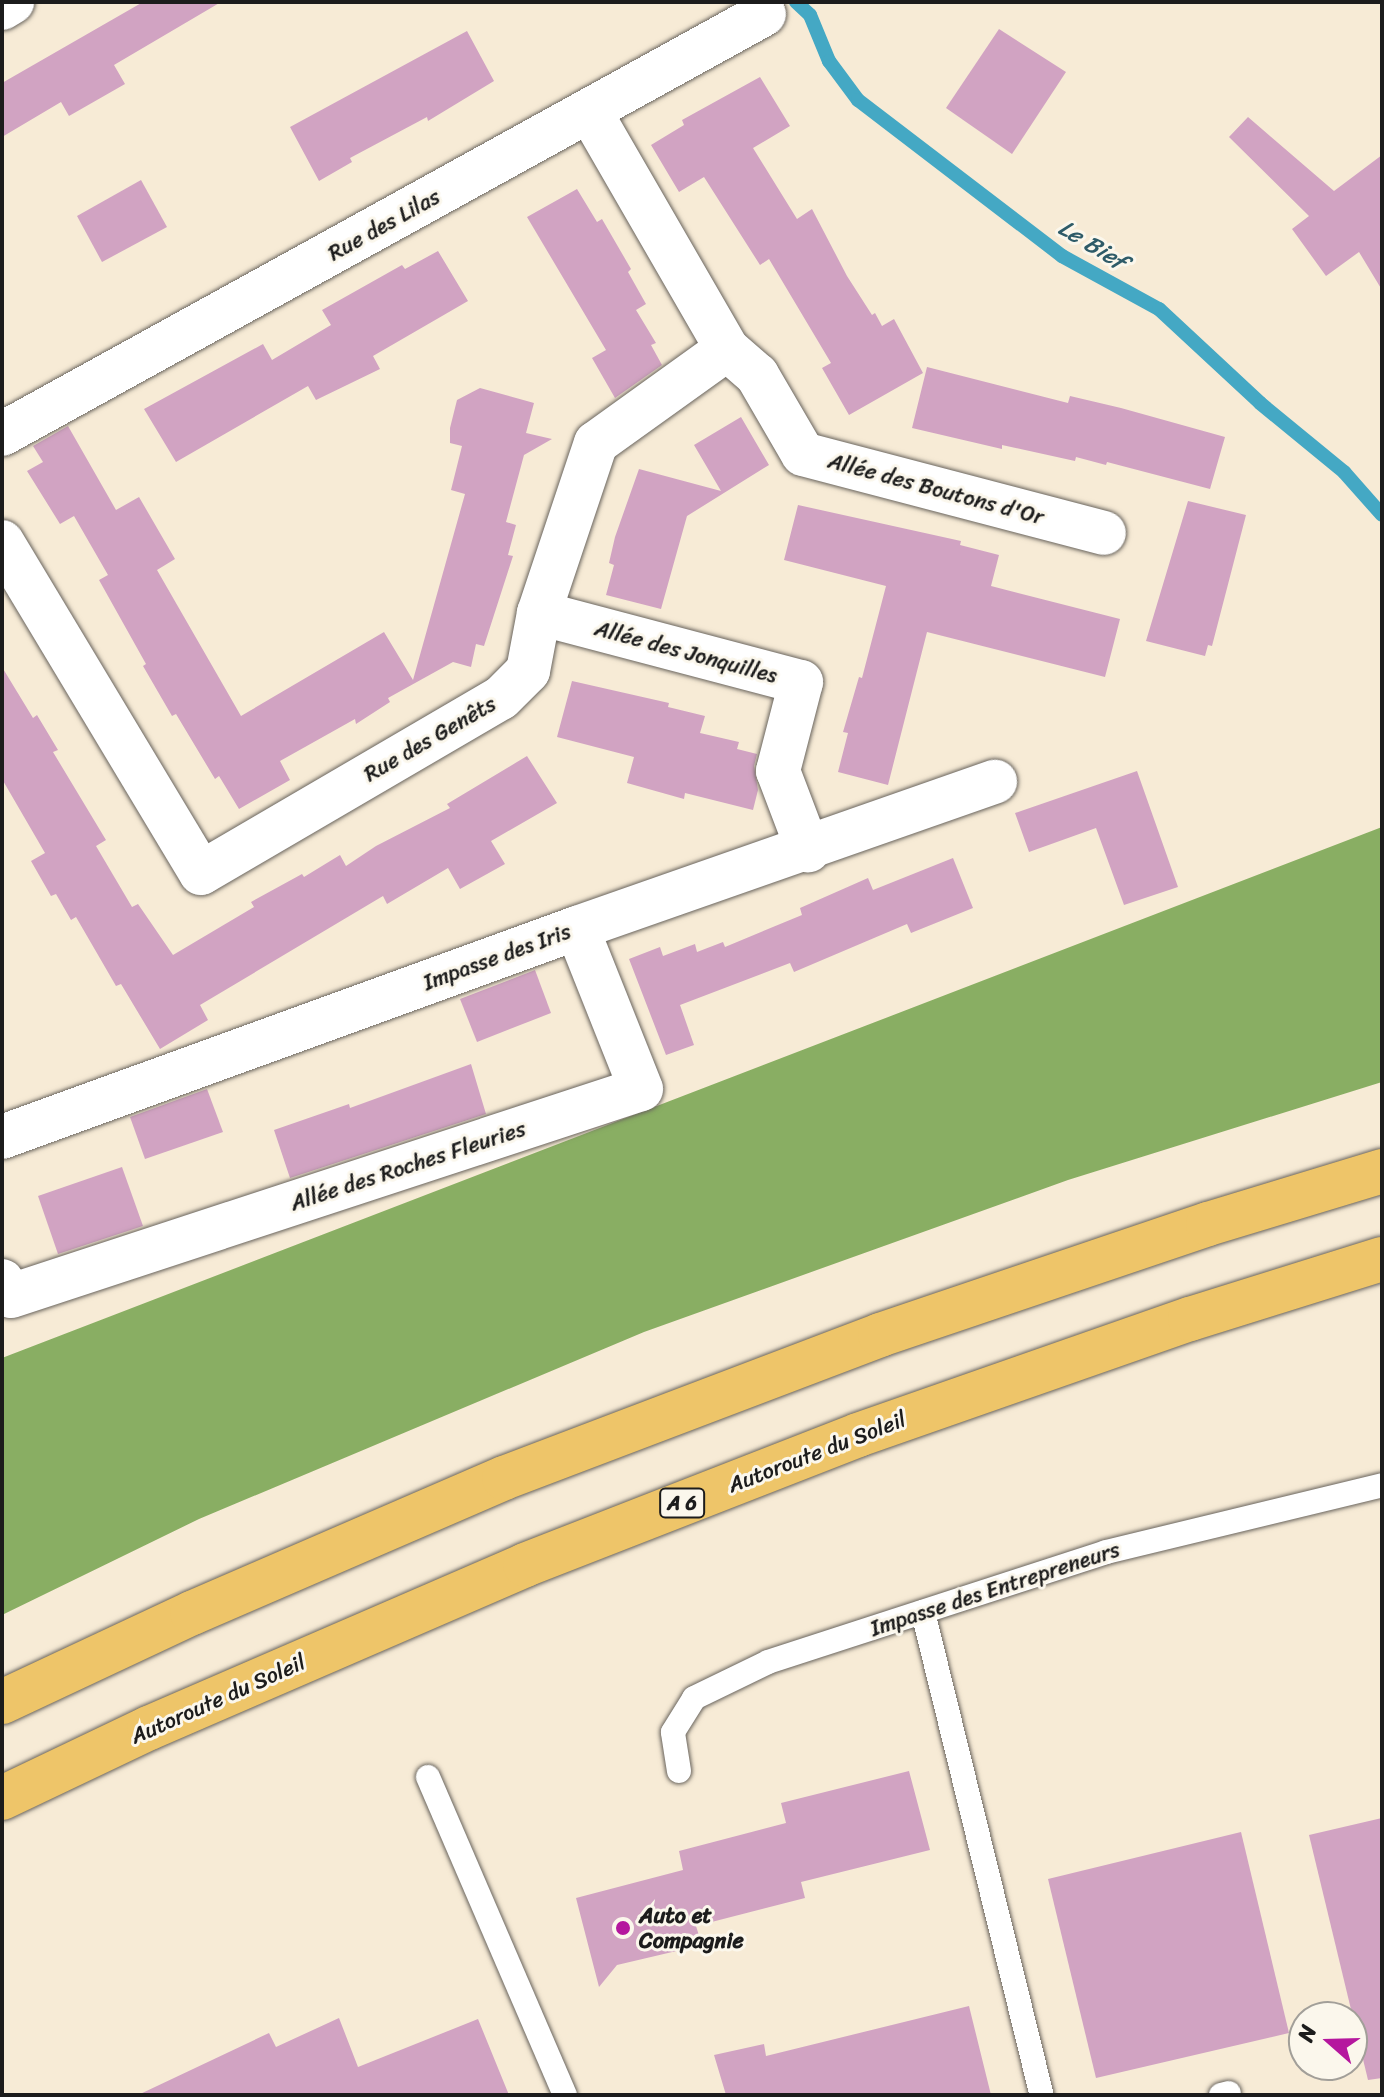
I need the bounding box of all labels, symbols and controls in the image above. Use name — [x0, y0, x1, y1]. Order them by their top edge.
street label: Rue des Lilas — [323, 183, 445, 267]
water label: Le Bief — [1053, 213, 1131, 277]
street label: Allée des Boutons d'Or — [826, 448, 1046, 530]
street label: Allée des Jonquilles — [591, 615, 781, 689]
street label: Rue des Genêts — [359, 691, 501, 787]
street label: Impasse des Iris — [419, 918, 575, 996]
street label: Allée des Roches Fleuries — [288, 1116, 528, 1216]
street label: Autoroute du Soleil — [724, 1406, 910, 1498]
road number: A 6 — [658, 1487, 706, 1519]
street label: Impasse des Entrepreneurs — [866, 1536, 1124, 1642]
street label: Autoroute du Soleil — [126, 1649, 310, 1749]
place label: Auto et Compagnie — [639, 1902, 744, 1954]
marker: Auto et Compagnie — [614, 1919, 632, 1937]
north arrow — [1288, 2001, 1368, 2081]
text: N — [1286, 2019, 1328, 2047]

